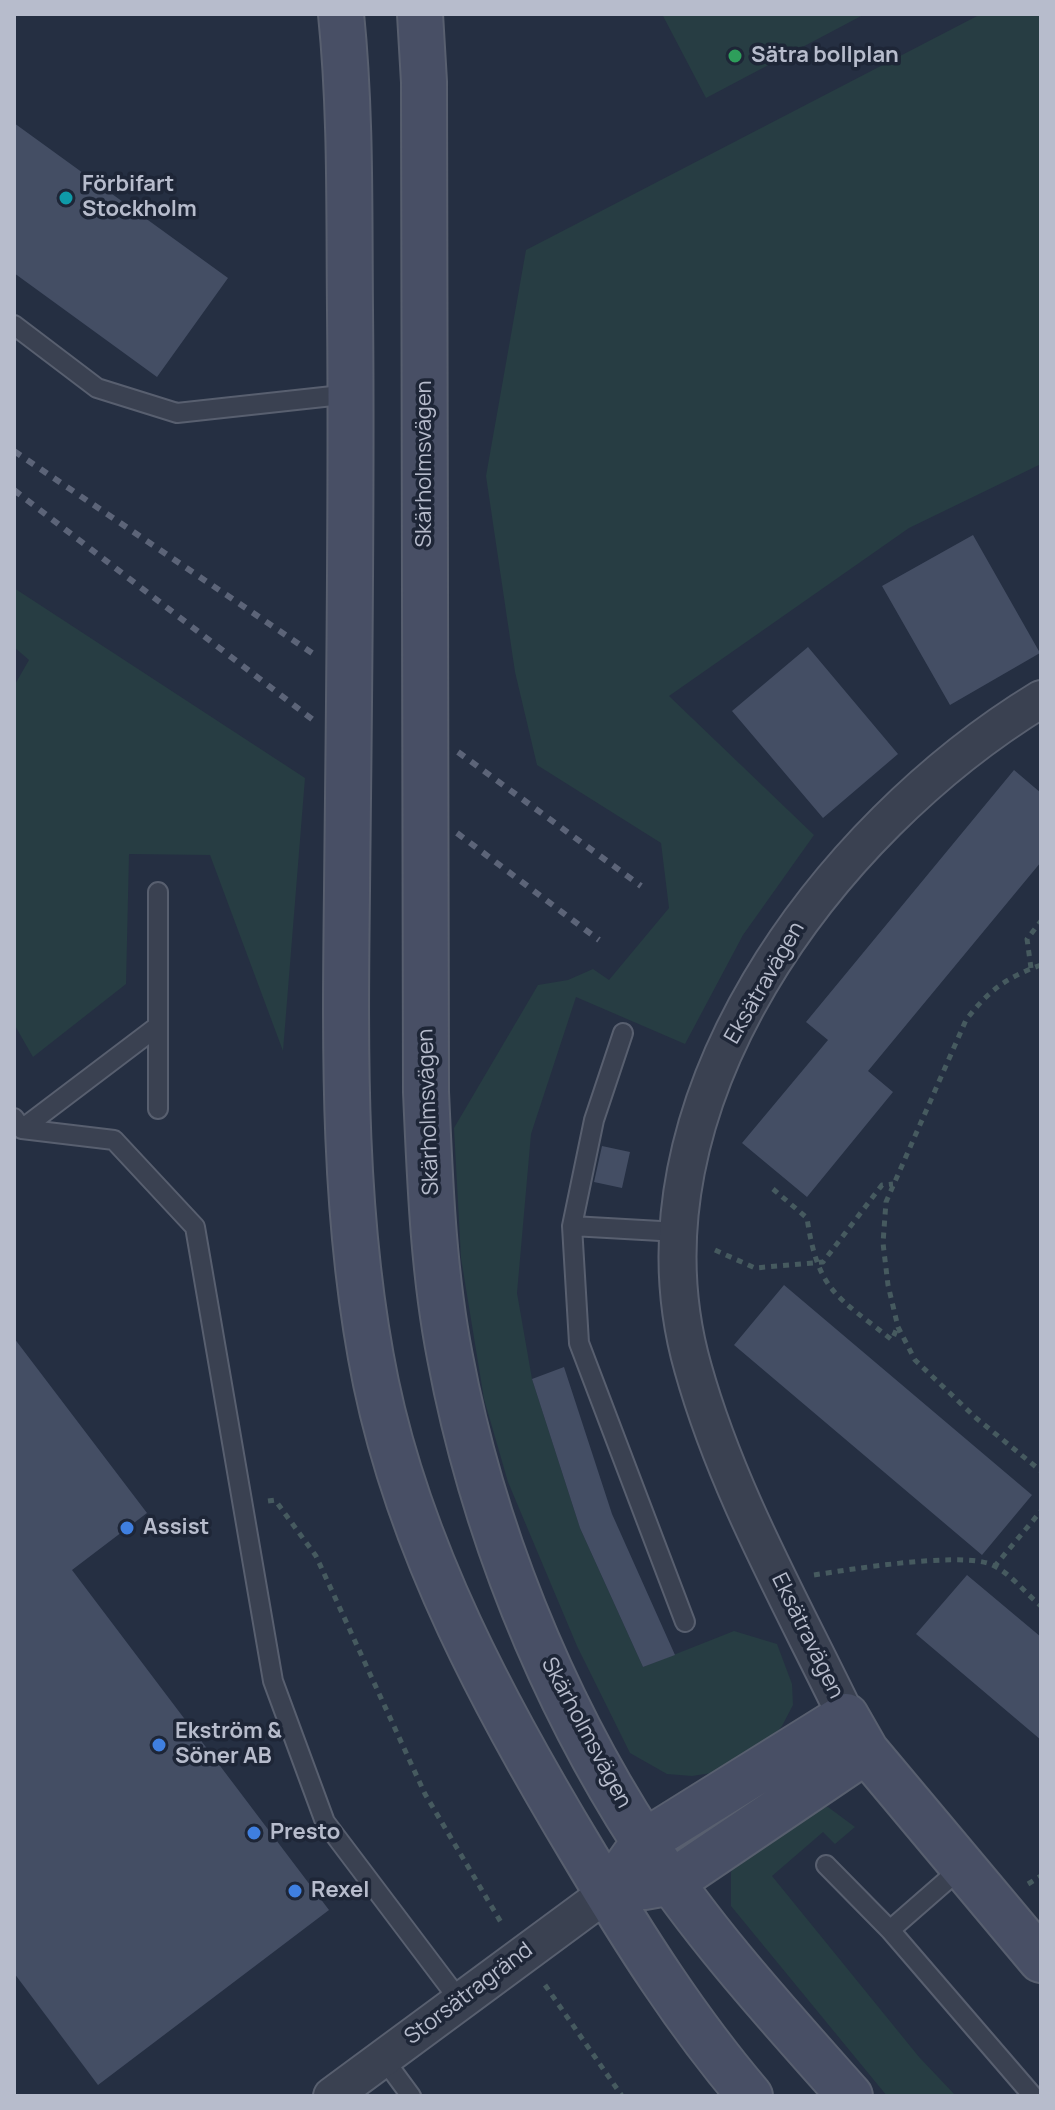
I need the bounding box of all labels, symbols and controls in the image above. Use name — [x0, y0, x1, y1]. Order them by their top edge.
place label: Sätra bollplan — [751, 43, 899, 69]
marker: Sätra bollplan — [726, 47, 744, 65]
place label: Förbifart Stockholm — [82, 172, 197, 224]
marker: Förbifart Stockholm — [57, 189, 75, 207]
street label: Skärholmsvägen — [412, 381, 438, 547]
street label: Eksätravägen — [719, 917, 811, 1049]
street label: Skärholmsvägen — [413, 1028, 445, 1196]
place label: Assist — [143, 1515, 209, 1541]
marker: Assist — [118, 1519, 136, 1537]
street label: Eksätravägen — [765, 1569, 849, 1703]
street label: Skärholmsvägen — [535, 1653, 637, 1813]
place label: Ekström & Söner AB — [175, 1719, 282, 1770]
marker: Ekström & Söner AB — [150, 1736, 168, 1754]
place label: Presto — [270, 1820, 340, 1846]
marker: Presto — [245, 1824, 263, 1842]
place label: Rexel — [311, 1878, 369, 1904]
marker: Rexel — [286, 1882, 304, 1900]
street label: Storsätragränd — [400, 1937, 538, 2051]

